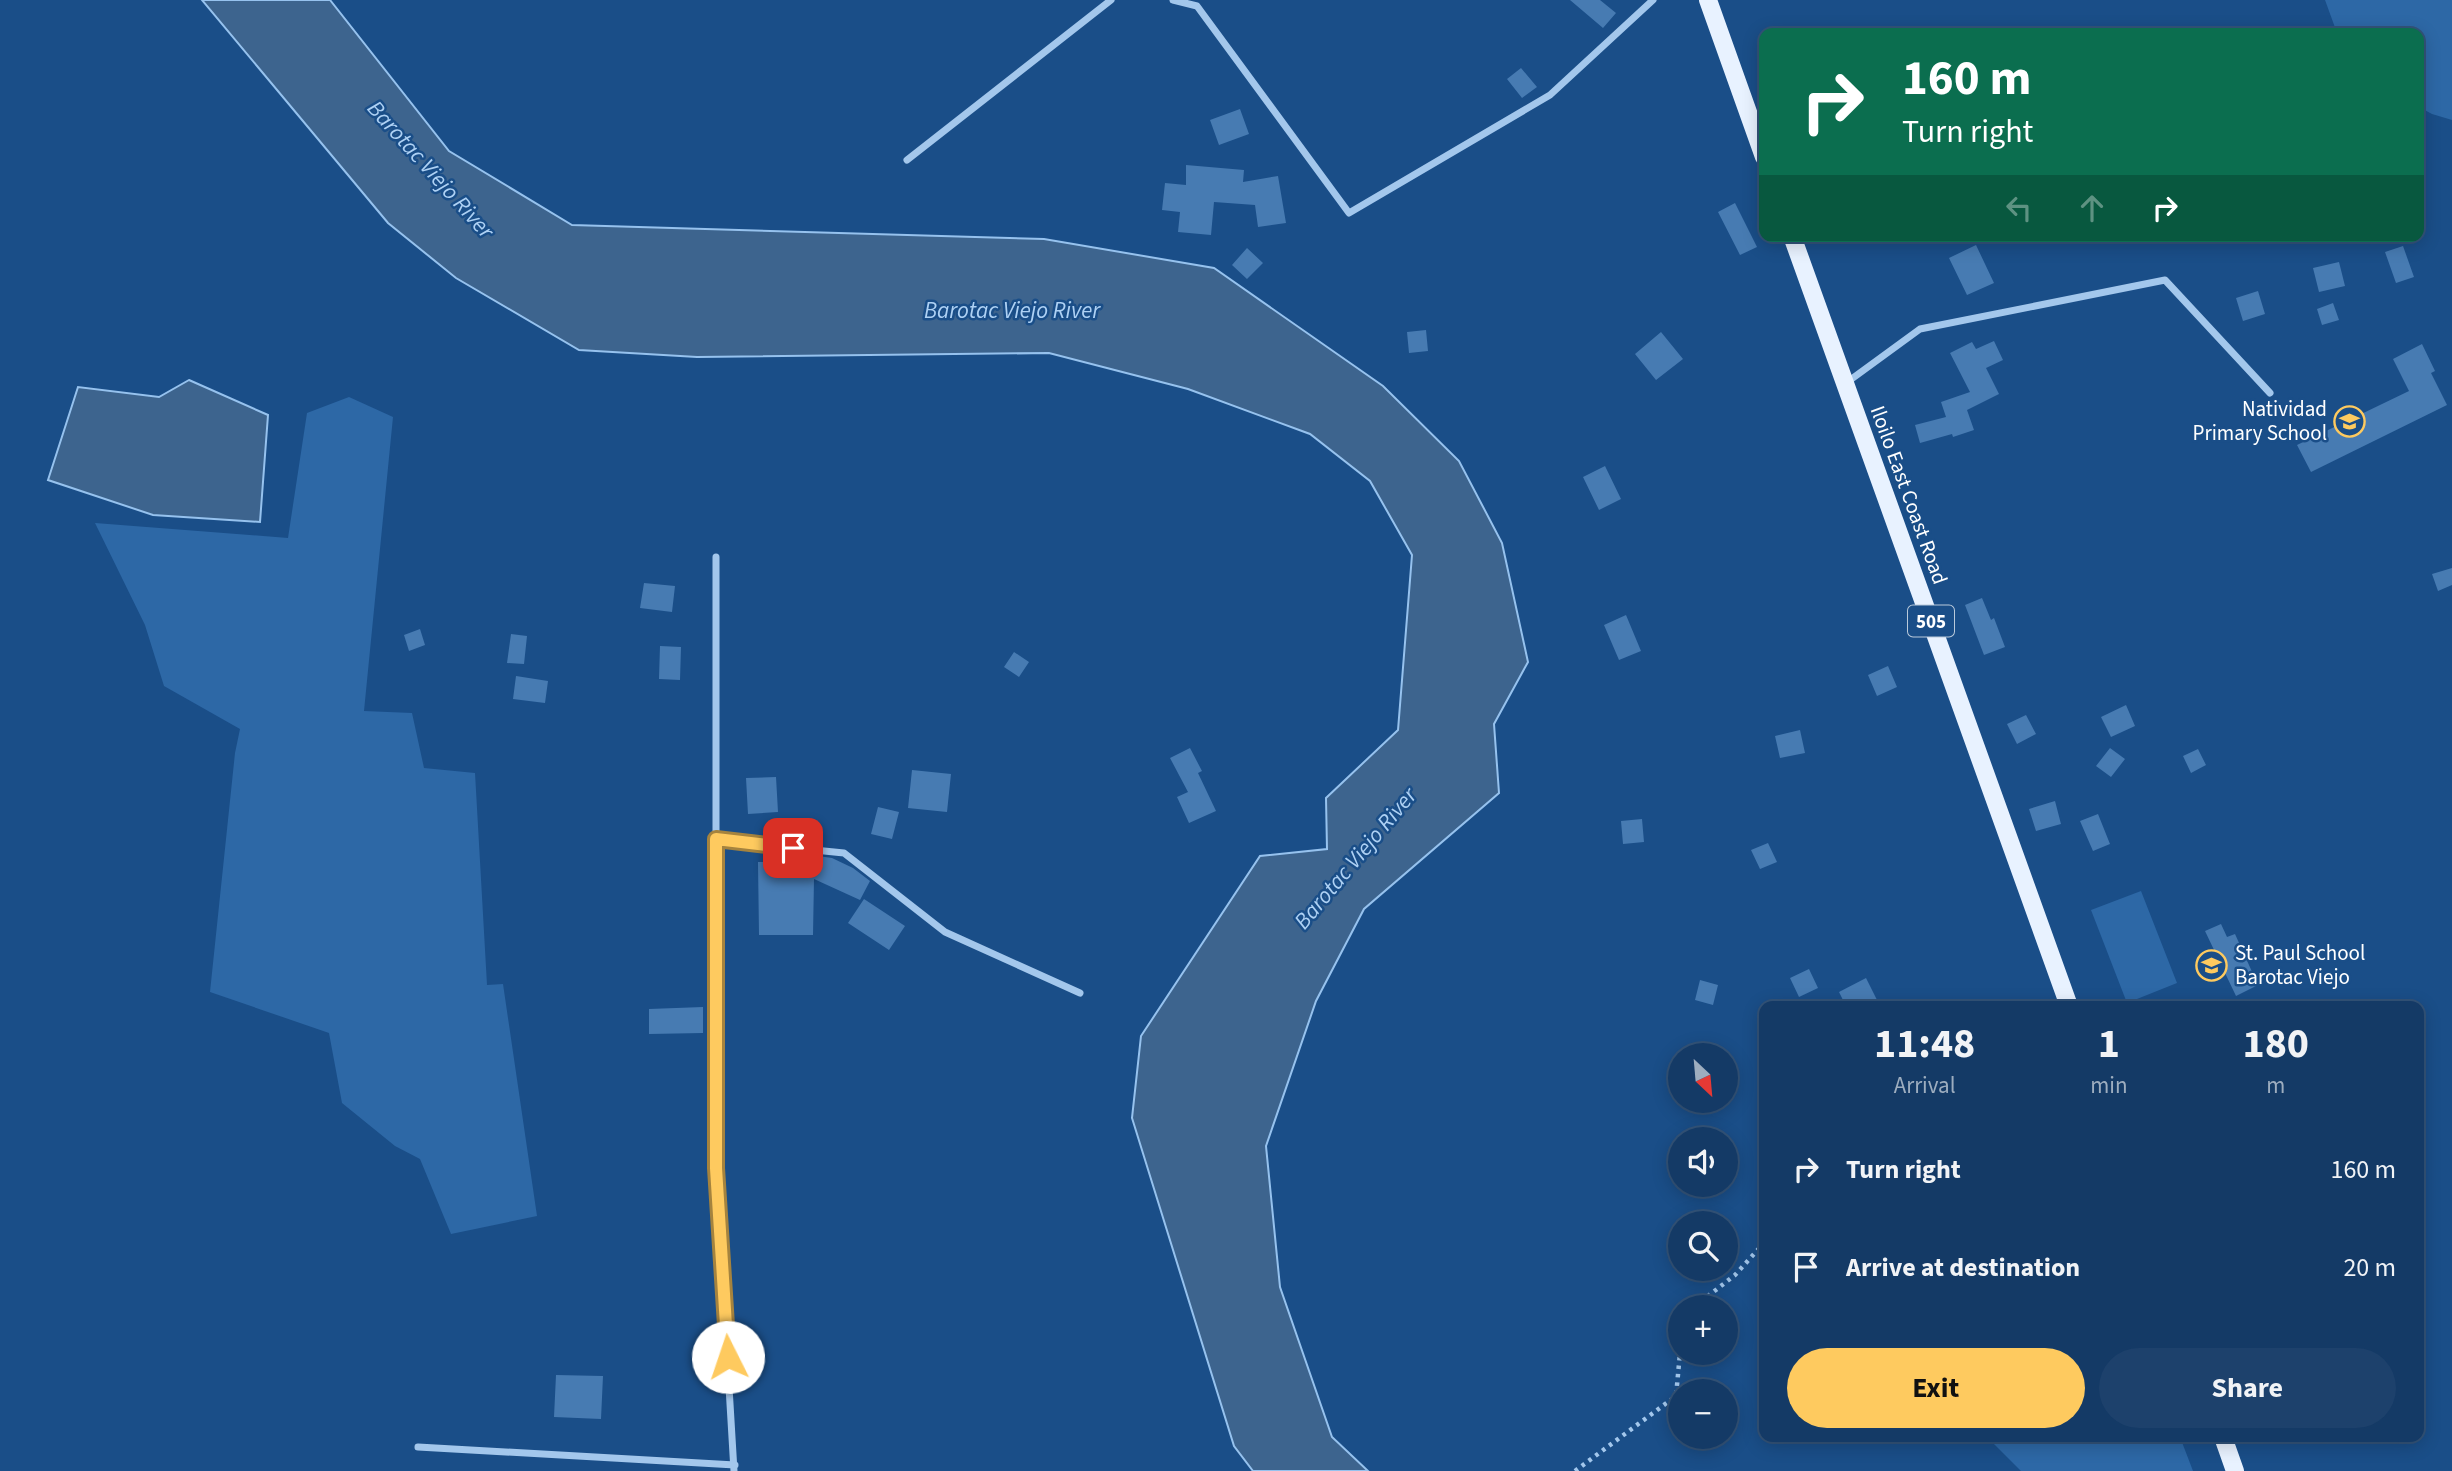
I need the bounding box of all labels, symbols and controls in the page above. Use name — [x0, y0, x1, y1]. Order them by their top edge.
text: 160 m — [1902, 44, 2031, 114]
icon: right — [1787, 56, 1878, 147]
water label: Barotac Viejo River — [359, 93, 503, 247]
text: Turn right — [1902, 109, 2033, 155]
icon: left — [2000, 189, 2038, 227]
icon: ahead — [2073, 189, 2111, 227]
icon: right — [2146, 189, 2184, 227]
water label: Barotac Viejo River — [924, 294, 1101, 327]
place label: Natividad Primary School — [2193, 394, 2327, 448]
street label: Iloilo East Coast Road — [1863, 401, 1955, 589]
school or university icon: Natividad Primary School — [2333, 404, 2367, 438]
road number: 505 — [1908, 606, 1954, 636]
water label: Barotac Viejo River — [1286, 779, 1425, 936]
pin — [763, 818, 823, 878]
icon: arrive — [774, 829, 812, 867]
place label: St. Paul School Barotac Viejo — [2235, 938, 2365, 992]
school or university icon: St. Paul School Barotac Viejo — [2195, 948, 2229, 982]
text: 11:48 — [1874, 1014, 1975, 1074]
text: 1 — [2098, 1014, 2120, 1074]
text: 180 — [2242, 1014, 2309, 1074]
north arrow — [1668, 1043, 1738, 1113]
map controls — [1668, 1043, 1738, 1449]
text: Arrival — [1894, 1069, 1956, 1102]
text: min — [2090, 1069, 2128, 1102]
text: m — [2266, 1069, 2285, 1102]
button: sound — [1668, 1127, 1738, 1197]
icon: right — [1787, 1150, 1825, 1188]
text: Turn right — [1846, 1151, 1961, 1188]
text: 160 m — [2330, 1151, 2396, 1188]
button: search — [1668, 1211, 1738, 1281]
icon: arrive — [1787, 1248, 1825, 1286]
text: Arrive at destination — [1846, 1249, 2080, 1286]
text: 20 m — [2343, 1249, 2396, 1286]
button: + — [1668, 1295, 1738, 1365]
position arrow — [691, 1320, 765, 1394]
button: Exit — [1787, 1348, 2085, 1428]
button: Share — [2099, 1348, 2396, 1428]
button: − — [1668, 1379, 1738, 1449]

